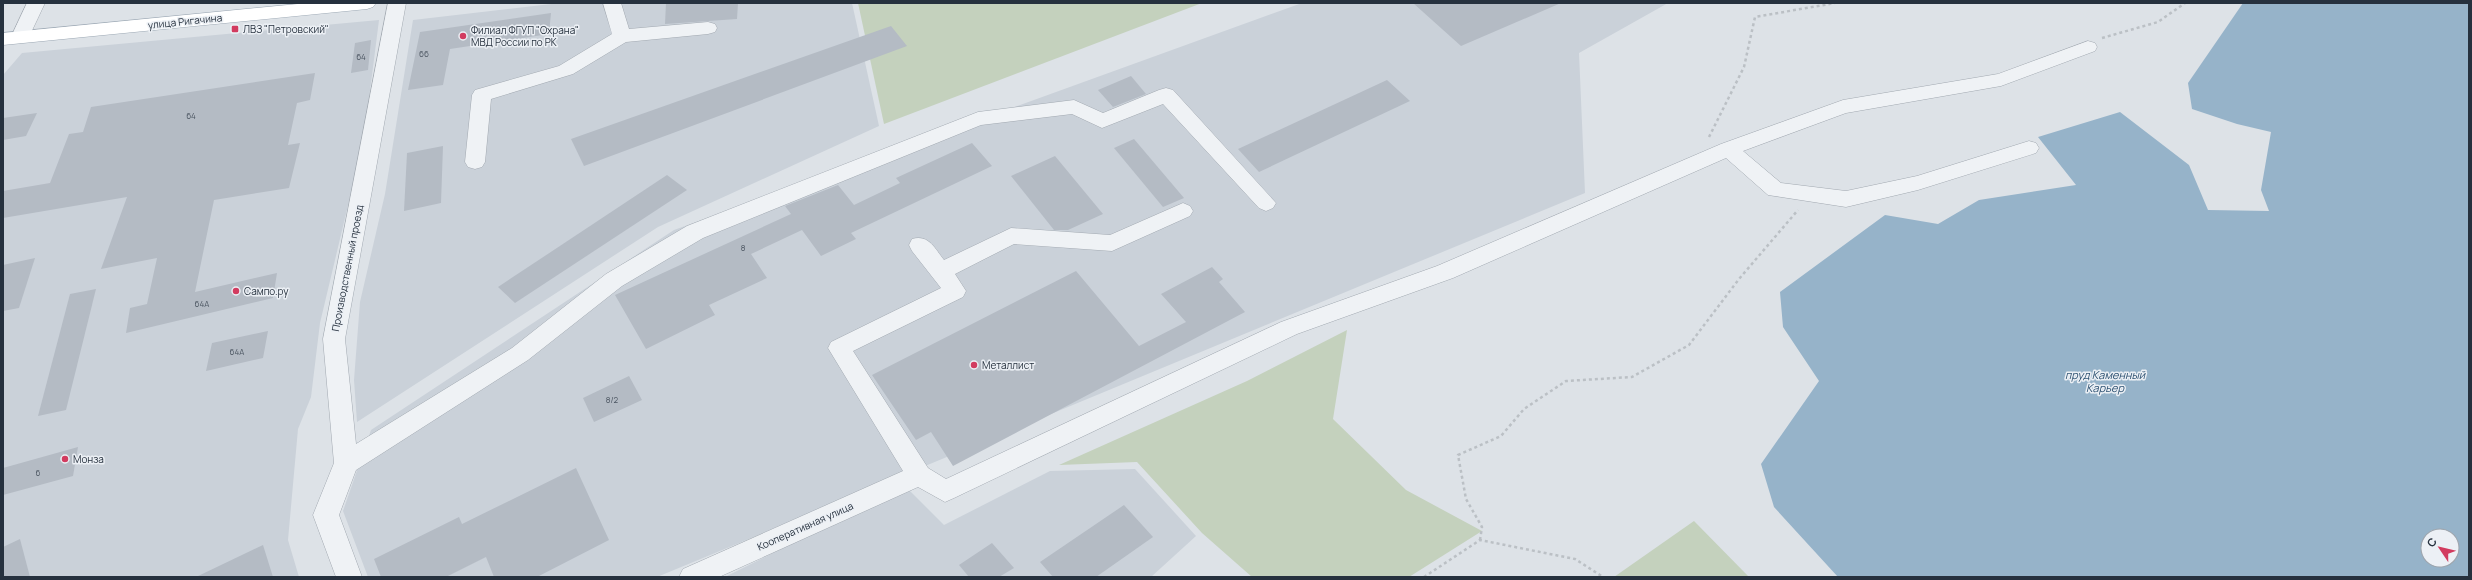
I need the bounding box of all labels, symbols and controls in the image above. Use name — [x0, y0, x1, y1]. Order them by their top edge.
street label: улица Ригачина — [147, 10, 223, 32]
place label: ЛВЗ "Петровский" — [243, 22, 329, 36]
place label: Филиал ФГУП "Охрана" МВД России по РК — [471, 23, 579, 49]
marker: ЛВЗ "Петровский" — [230, 24, 240, 34]
marker: Филиал ФГУП "Охрана" МВД России по РК — [458, 31, 468, 41]
house number: 66 — [419, 48, 429, 59]
house number: 64 — [356, 51, 366, 62]
house number: 64 — [186, 110, 196, 121]
street label: Производственный проезд — [328, 203, 366, 333]
house number: 8 — [741, 242, 746, 253]
place label: Сампо.ру — [244, 284, 289, 298]
marker: Сампо.ру — [231, 286, 241, 296]
house number: 64А — [195, 298, 209, 309]
house number: 64А — [230, 346, 244, 357]
place label: Металлист — [982, 358, 1034, 372]
marker: Металлист — [969, 360, 979, 370]
water label: пруд Каменный Карьер — [2065, 367, 2146, 395]
house number: 8/2 — [606, 394, 619, 405]
place label: Монза — [73, 452, 104, 466]
marker: Монза — [60, 454, 70, 464]
house number: 6 — [36, 467, 41, 478]
street label: Кооперативная улица — [755, 499, 855, 553]
north arrow — [2420, 528, 2460, 568]
text: С — [2423, 534, 2440, 550]

